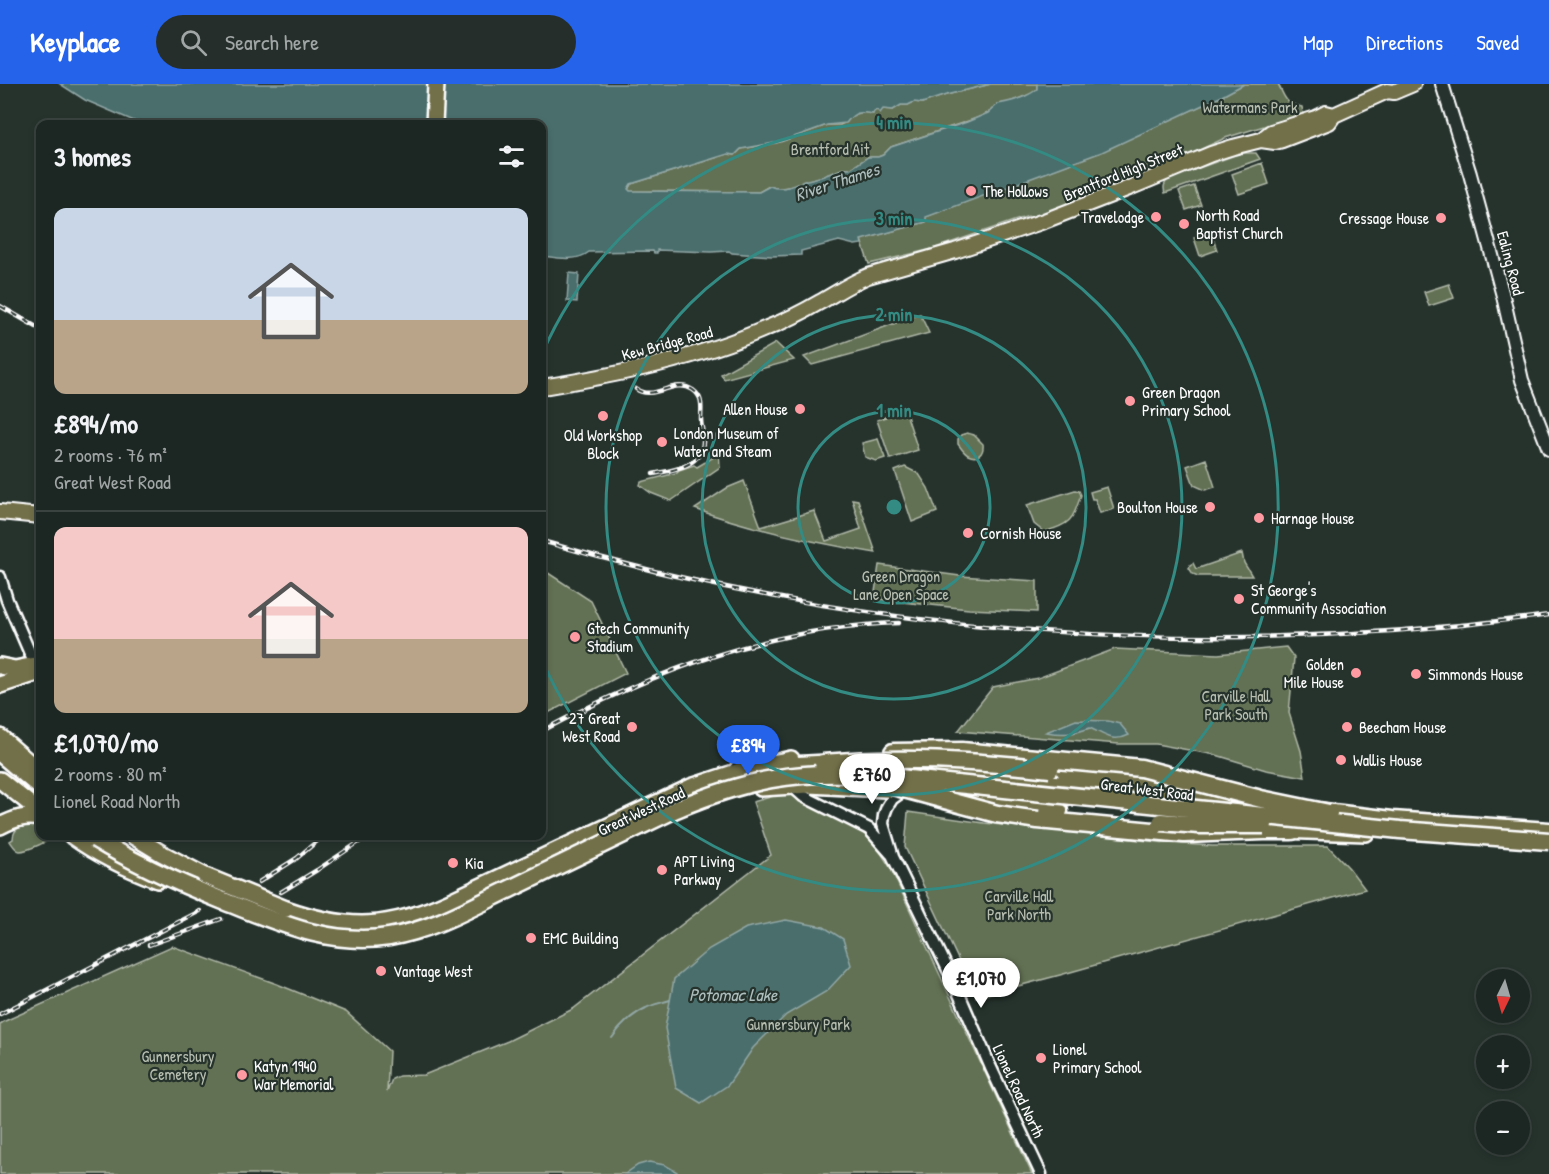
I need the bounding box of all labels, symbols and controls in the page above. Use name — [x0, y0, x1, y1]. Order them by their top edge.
search box — [156, 15, 576, 69]
text: Keyplace — [30, 23, 120, 61]
icon: search — [177, 26, 210, 59]
text: Search here — [225, 27, 319, 57]
text: Map — [1303, 28, 1333, 57]
text: Directions — [1366, 28, 1443, 57]
text: Saved — [1476, 28, 1519, 57]
park label: Watermans Park — [1202, 96, 1298, 118]
text: 4 min — [876, 110, 912, 135]
park label: Brentford Ait — [791, 138, 870, 160]
street label: Brentford High Street — [1060, 138, 1187, 206]
text: 3 homes — [54, 139, 131, 174]
icon: filters — [495, 140, 528, 173]
water label: River Thames — [792, 156, 884, 207]
place label: The Hollows — [983, 180, 1048, 202]
marker: The Hollows — [964, 184, 978, 198]
place label: North Road Baptist Church — [1196, 204, 1283, 244]
text: 3 min — [876, 206, 912, 231]
place label: Travelodge — [1081, 206, 1145, 228]
place label: Cressage House — [1339, 207, 1430, 229]
marker: Travelodge — [1149, 210, 1163, 224]
marker: Cressage House — [1434, 211, 1448, 225]
marker: North Road Baptist Church — [1177, 217, 1191, 231]
street label: Ealing Road — [1492, 229, 1530, 297]
icon: home — [237, 247, 345, 355]
text: 2 min — [876, 302, 912, 327]
street label: Kew Bridge Road — [619, 320, 715, 366]
place label: Green Dragon Primary School — [1142, 381, 1231, 421]
marker: Green Dragon Primary School — [1123, 394, 1137, 408]
place label: Allen House — [723, 398, 789, 420]
text: 1 min — [876, 398, 912, 423]
marker: Allen House — [793, 402, 807, 416]
text: £894/mo — [54, 406, 138, 441]
marker: Old Workshop Block — [596, 409, 610, 423]
place label: London Museum of Water and Steam — [674, 422, 779, 462]
place label: Old Workshop Block — [564, 424, 642, 464]
marker: London Museum of Water and Steam — [655, 435, 669, 449]
text: 2 rooms · 76 m² — [54, 441, 167, 468]
text: Great West Road — [54, 468, 171, 495]
place label: Boulton House — [1117, 496, 1199, 518]
centre of rings — [884, 497, 904, 517]
marker: Boulton House — [1203, 500, 1217, 514]
place label: Harnage House — [1271, 507, 1355, 529]
marker: Harnage House — [1252, 511, 1266, 525]
place label: Cornish House — [980, 522, 1062, 544]
marker: Cornish House — [961, 526, 975, 540]
park label: Green Dragon Lane Open Space — [853, 565, 949, 605]
icon: home — [237, 566, 345, 674]
place label: St George's Community Association — [1251, 579, 1387, 619]
marker: St George's Community Association — [1232, 592, 1246, 606]
place label: Gtech Community Stadium — [587, 617, 690, 657]
marker: Gtech Community Stadium — [568, 630, 582, 644]
place label: Golden Mile House — [1284, 653, 1345, 693]
place label: Simmonds House — [1428, 663, 1524, 685]
marker: Golden Mile House — [1349, 666, 1363, 680]
marker: Simmonds House — [1409, 667, 1423, 681]
park label: Carville Hall Park South — [1202, 685, 1270, 725]
place label: 27 Great West Road — [562, 707, 620, 747]
place label: Beecham House — [1359, 716, 1447, 738]
marker: 27 Great West Road — [625, 720, 639, 734]
marker: Beecham House — [1340, 720, 1354, 734]
text: £1,070/mo — [54, 725, 158, 760]
pin: £894 — [712, 725, 784, 776]
text: £894 — [731, 731, 765, 758]
place label: Wallis House — [1353, 749, 1423, 771]
marker: Wallis House — [1334, 753, 1348, 767]
pin: £760 — [836, 754, 908, 805]
text: 2 rooms · 80 m² — [54, 760, 167, 787]
text: £760 — [853, 760, 891, 787]
street label: Great West Road — [1099, 772, 1195, 806]
street label: Great West Road — [594, 781, 688, 841]
text: Lionel Road North — [54, 787, 180, 814]
place label: APT Living Parkway — [674, 850, 735, 890]
place label: Kia — [465, 852, 483, 874]
marker: Kia — [446, 856, 460, 870]
marker: APT Living Parkway — [655, 863, 669, 877]
park label: Carville Hall Park North — [985, 885, 1053, 925]
place label: EMC Building — [543, 927, 619, 949]
marker: EMC Building — [524, 931, 538, 945]
pin: £1,070 — [932, 958, 1030, 1009]
place label: Vantage West — [393, 960, 473, 982]
marker: Vantage West — [374, 964, 388, 978]
text: £1,070 — [956, 964, 1006, 991]
north arrow — [1476, 969, 1530, 1023]
map controls — [1476, 969, 1530, 1155]
water label: Potomac Lake — [689, 982, 778, 1007]
park label: Gunnersbury Park — [746, 1013, 850, 1035]
button: + — [1476, 1035, 1530, 1089]
place label: Lionel Primary School — [1053, 1038, 1142, 1078]
street label: Lionel Road North — [988, 1041, 1050, 1142]
park label: Gunnersbury Cemetery — [141, 1045, 215, 1085]
marker: Lionel Primary School — [1034, 1051, 1048, 1065]
place label: Katyn 1940 War Memorial — [254, 1055, 334, 1095]
marker: Katyn 1940 War Memorial — [235, 1068, 249, 1082]
button: − — [1476, 1101, 1530, 1155]

